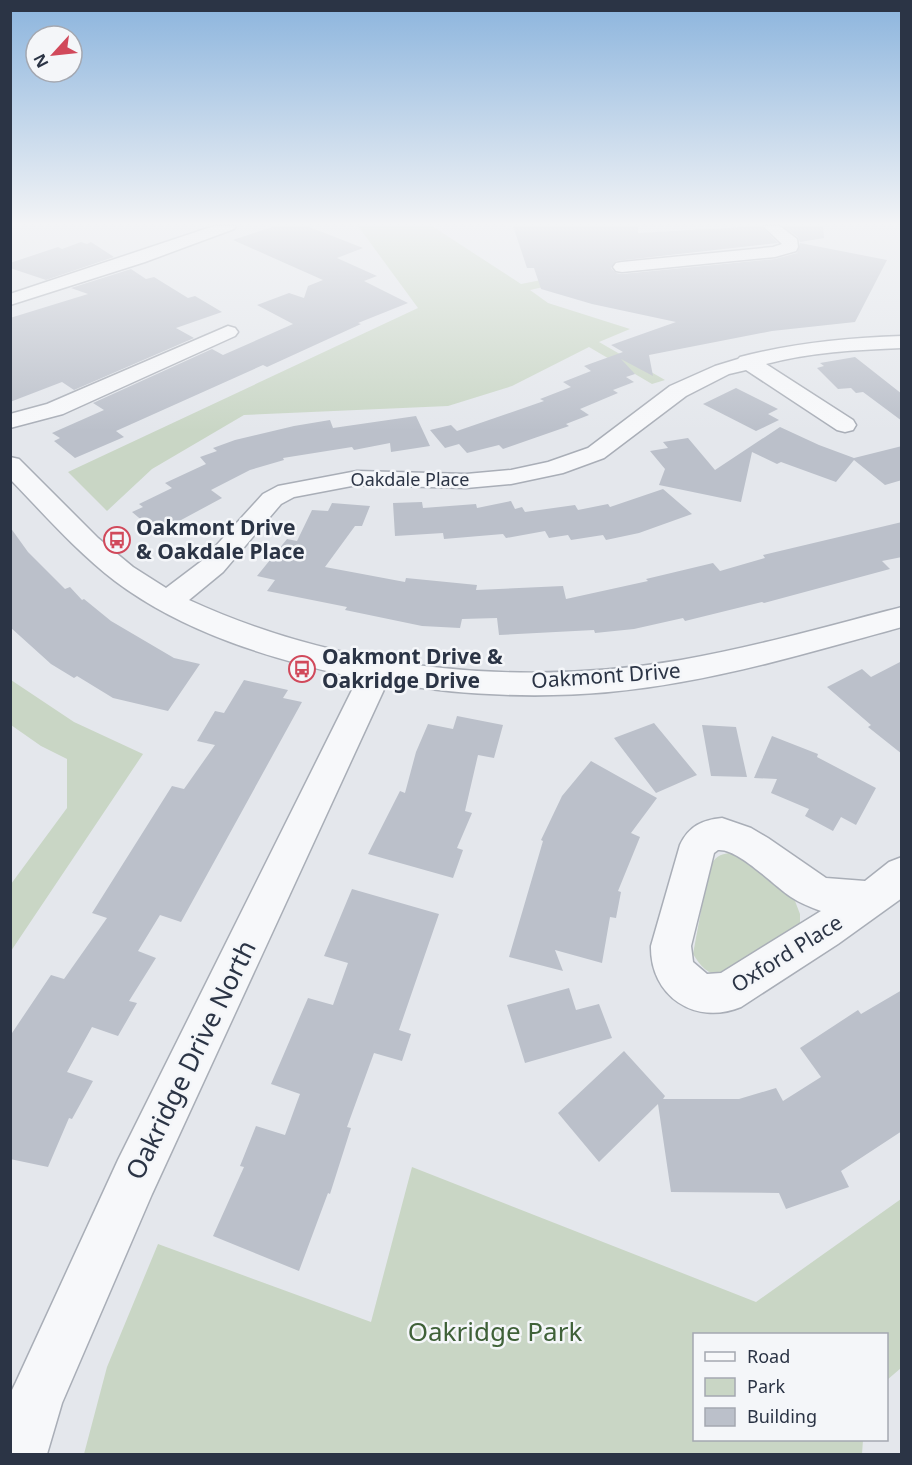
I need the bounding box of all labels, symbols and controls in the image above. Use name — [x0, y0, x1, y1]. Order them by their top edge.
north arrow — [24, 24, 84, 84]
text: N — [28, 50, 53, 72]
street label: Oakdale Place — [351, 467, 469, 491]
place label: Oakmont Drive & Oakdale Place — [136, 513, 305, 565]
bus stop icon: Oakmont Drive & Oakdale Place — [102, 525, 132, 555]
place label: Oakmont Drive & Oakridge Drive — [322, 642, 503, 694]
bus stop icon: Oakmont Drive & Oakridge Drive — [287, 654, 317, 684]
street label: Oakmont Drive — [530, 656, 682, 694]
street label: Oxford Place — [726, 908, 847, 998]
street label: Oakridge Drive North — [116, 934, 264, 1185]
park label: Oakridge Park — [408, 1313, 582, 1349]
legend — [693, 1333, 888, 1441]
text: Road — [747, 1344, 790, 1368]
text: Park — [747, 1374, 785, 1398]
text: Building — [747, 1404, 817, 1428]

